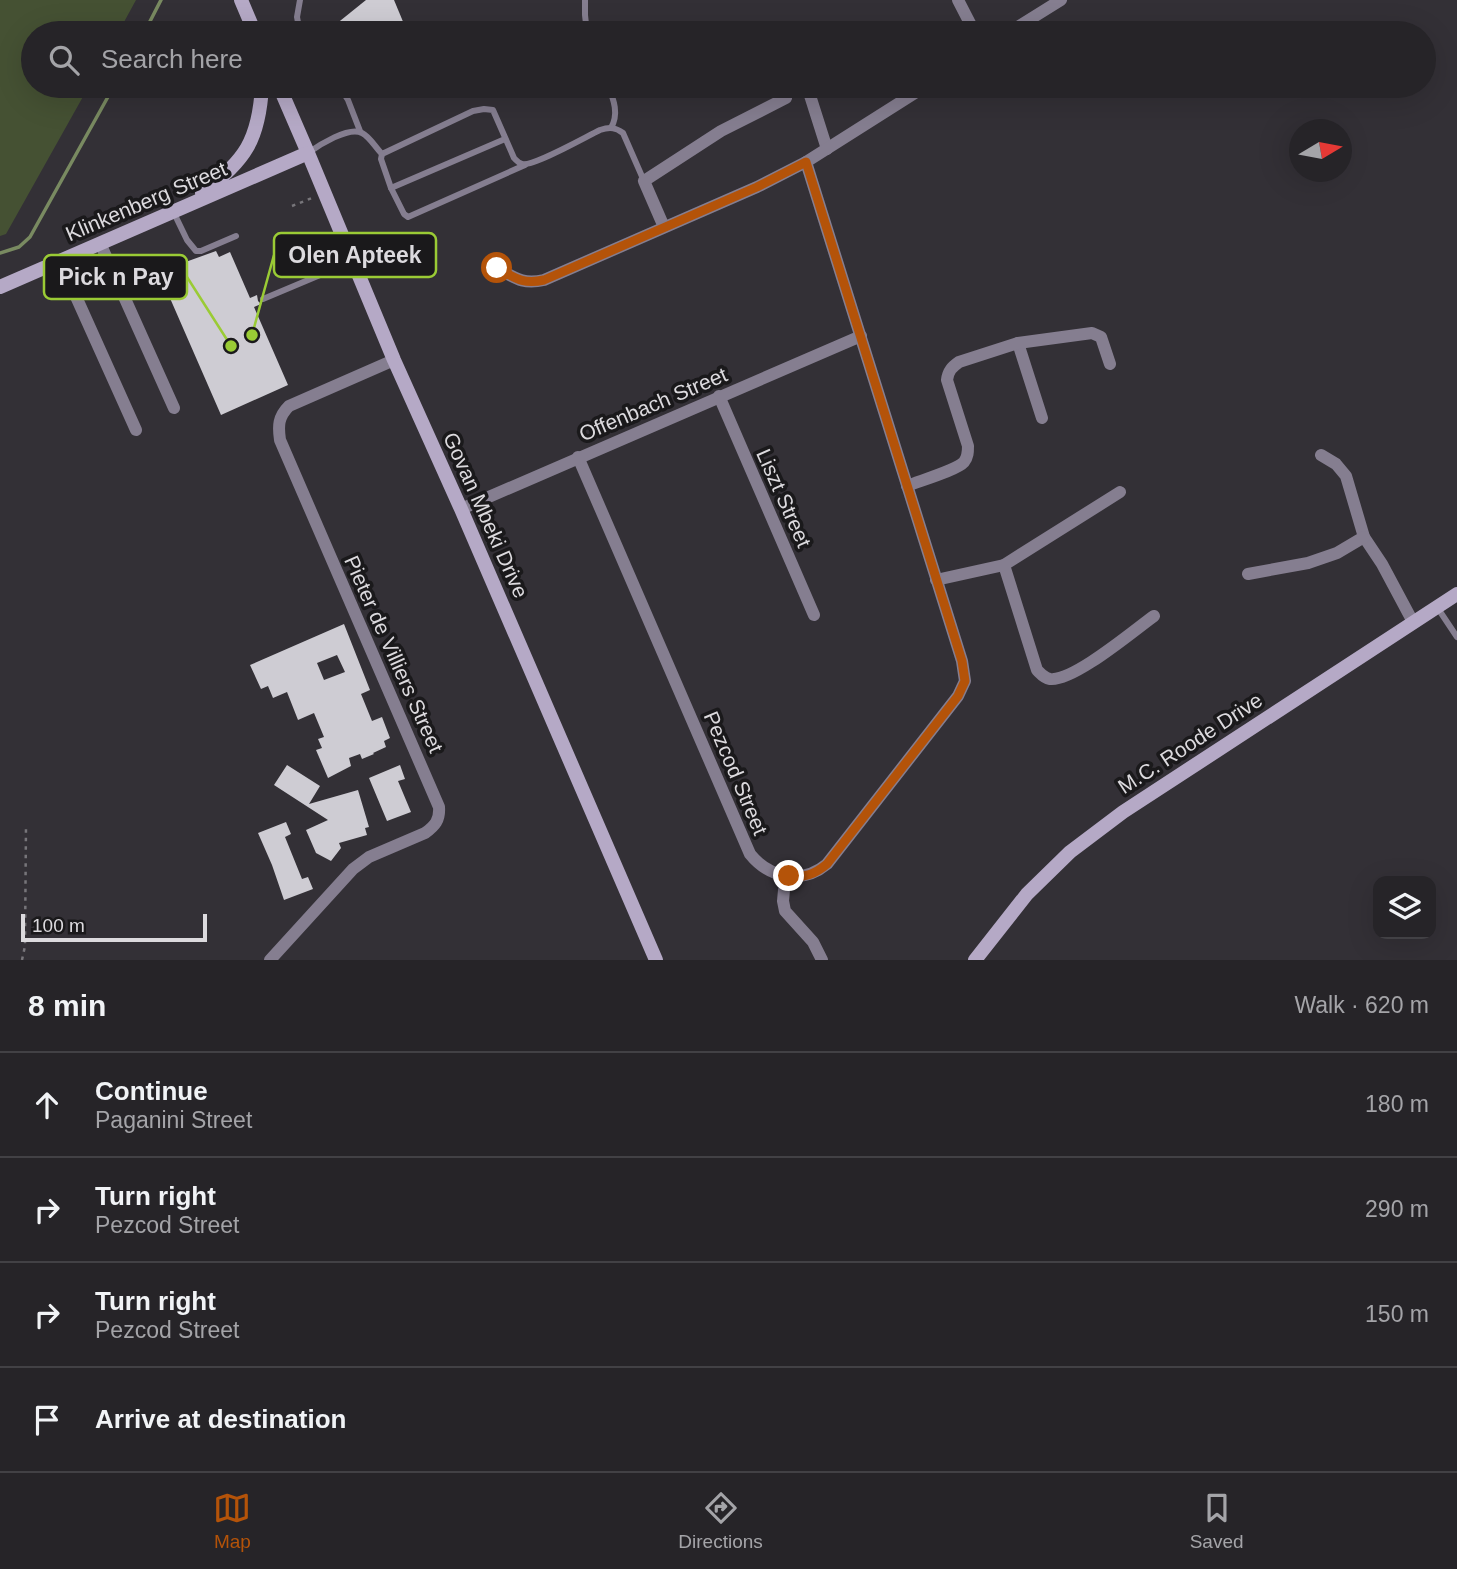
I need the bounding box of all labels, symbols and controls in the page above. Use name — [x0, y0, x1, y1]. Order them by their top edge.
search box — [21, 21, 1436, 98]
icon: search — [45, 41, 83, 79]
text: Search here — [101, 44, 243, 74]
north arrow — [1289, 119, 1352, 182]
street label: Klinkenberg Street — [62, 157, 230, 245]
callout: Olen Apteek — [274, 233, 436, 277]
text: Olen Apteek — [288, 242, 422, 268]
route start — [481, 252, 512, 283]
callout: Pick n Pay — [44, 255, 187, 299]
text: Pick n Pay — [58, 264, 174, 290]
street label: Offenbach Street — [576, 362, 731, 446]
street label: Govan Mbeki Drive — [439, 429, 533, 601]
street label: Liszt Street — [752, 445, 816, 551]
street label: Pieter de Villiers Street — [340, 552, 448, 756]
street label: M.C. Roode Drive — [1114, 688, 1266, 798]
street label: Pezcod Street — [700, 708, 772, 838]
route end — [773, 860, 804, 891]
map controls — [1373, 876, 1436, 939]
button: layers — [1373, 876, 1436, 939]
scale bar — [21, 911, 206, 943]
text: 100 m — [32, 915, 85, 936]
text: 8 min — [28, 989, 106, 1022]
text: Walk · 620 m — [1294, 992, 1429, 1018]
text: Continue — [95, 1076, 208, 1106]
icon: ahead — [28, 1086, 66, 1124]
text: 180 m — [1365, 1091, 1429, 1117]
text: Paganini Street — [95, 1107, 252, 1133]
text: Turn right — [95, 1181, 216, 1211]
icon: right — [28, 1191, 66, 1229]
text: 290 m — [1365, 1196, 1429, 1222]
text: Pezcod Street — [95, 1212, 239, 1238]
text: Turn right — [95, 1286, 216, 1316]
icon: right — [28, 1296, 66, 1334]
text: 150 m — [1365, 1301, 1429, 1327]
text: Pezcod Street — [95, 1317, 239, 1343]
icon: arrive — [28, 1401, 66, 1439]
text: Arrive at destination — [95, 1404, 346, 1434]
tab: Map — [213, 1489, 251, 1553]
tab: Directions — [678, 1489, 763, 1553]
tab: Saved — [1190, 1489, 1244, 1553]

